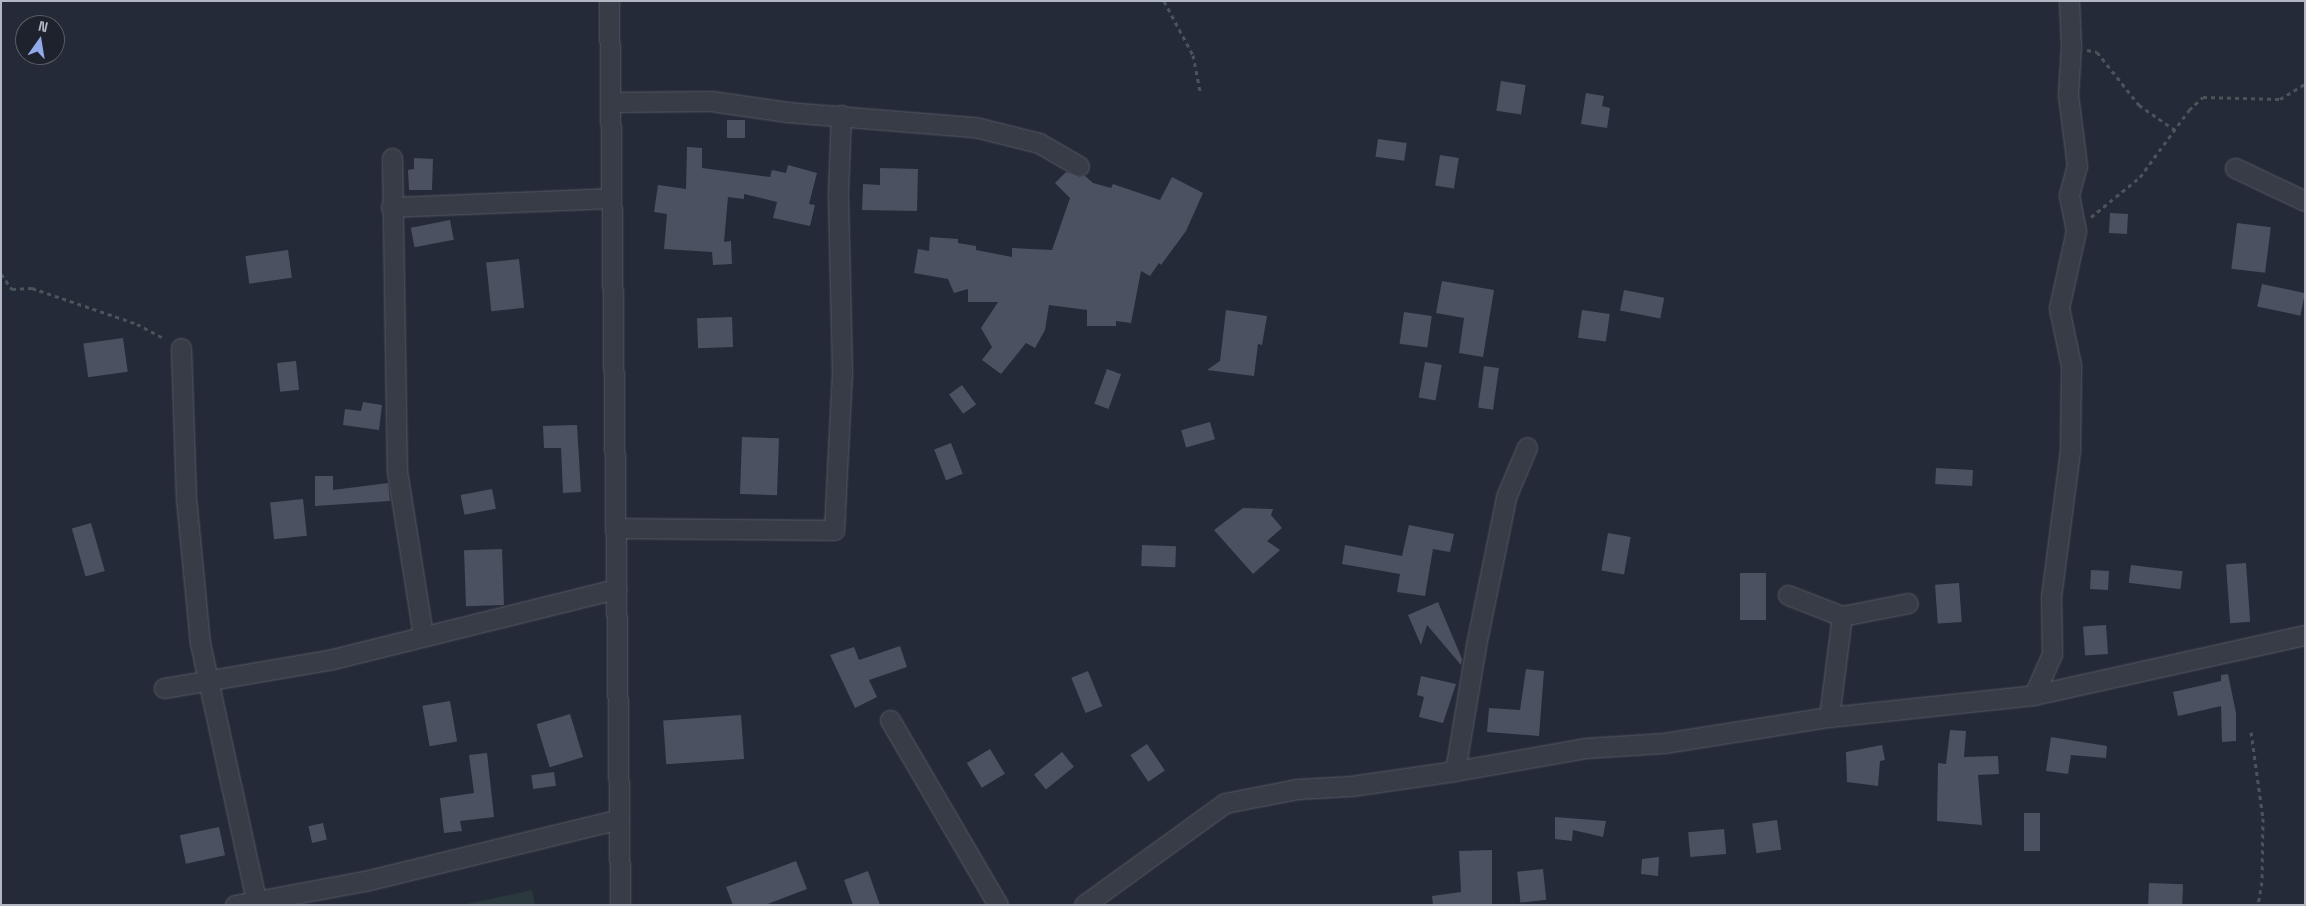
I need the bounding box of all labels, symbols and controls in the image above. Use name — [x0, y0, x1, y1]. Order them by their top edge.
north arrow — [15, 15, 65, 65]
text: N — [37, 17, 50, 36]

